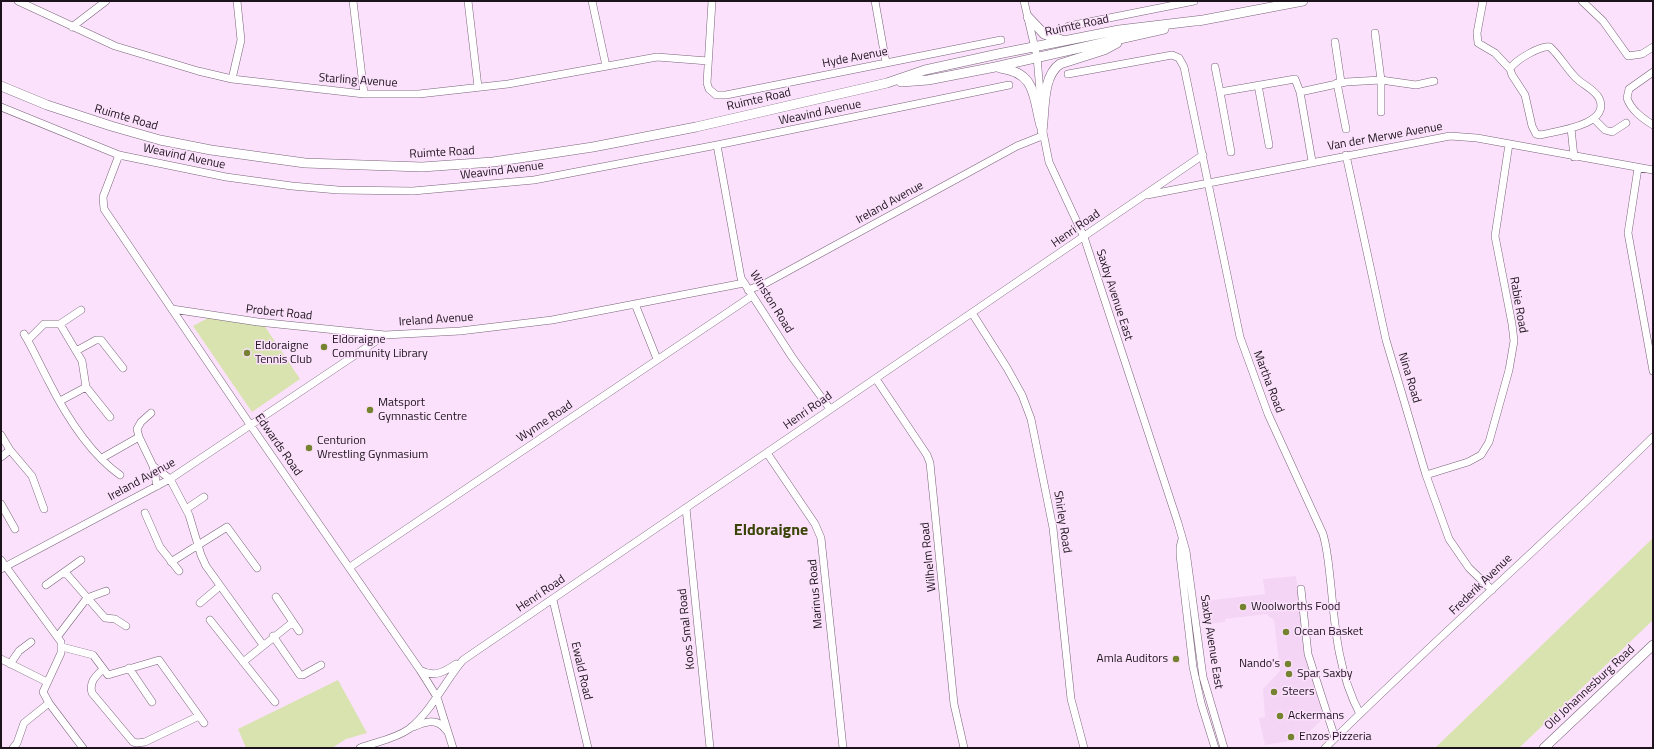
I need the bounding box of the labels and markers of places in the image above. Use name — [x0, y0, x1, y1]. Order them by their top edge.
place label: Eldoraigne Community Library — [332, 333, 428, 361]
place label: Eldoraigne Tennis Club — [255, 339, 312, 367]
marker: Eldoraigne Community Library — [319, 342, 329, 352]
marker: Eldoraigne Tennis Club — [242, 348, 252, 358]
place label: Matsport Gymnastic Centre — [378, 396, 467, 424]
marker: Matsport Gymnastic Centre — [365, 405, 375, 415]
place label: Centurion Wrestling Gynmasium — [317, 434, 428, 462]
marker: Centurion Wrestling Gynmasium — [304, 443, 314, 453]
place label: Woolworths Food — [1251, 600, 1340, 614]
marker: Woolworths Food — [1238, 602, 1248, 612]
place label: Ocean Basket — [1294, 625, 1363, 639]
marker: Ocean Basket — [1281, 627, 1291, 637]
place label: Amla Auditors — [1097, 652, 1168, 666]
marker: Amla Auditors — [1171, 654, 1181, 664]
place label: Nando's — [1239, 657, 1280, 671]
marker: Nando's — [1283, 659, 1293, 669]
place label: Spar Saxby — [1297, 667, 1353, 681]
marker: Spar Saxby — [1284, 669, 1294, 679]
place label: Steers — [1282, 685, 1314, 699]
marker: Steers — [1269, 687, 1279, 697]
place label: Ackermans — [1288, 709, 1344, 723]
marker: Ackermans — [1275, 711, 1285, 721]
place label: Enzos Pizzeria — [1299, 730, 1372, 744]
marker: Enzos Pizzeria — [1286, 732, 1296, 742]

